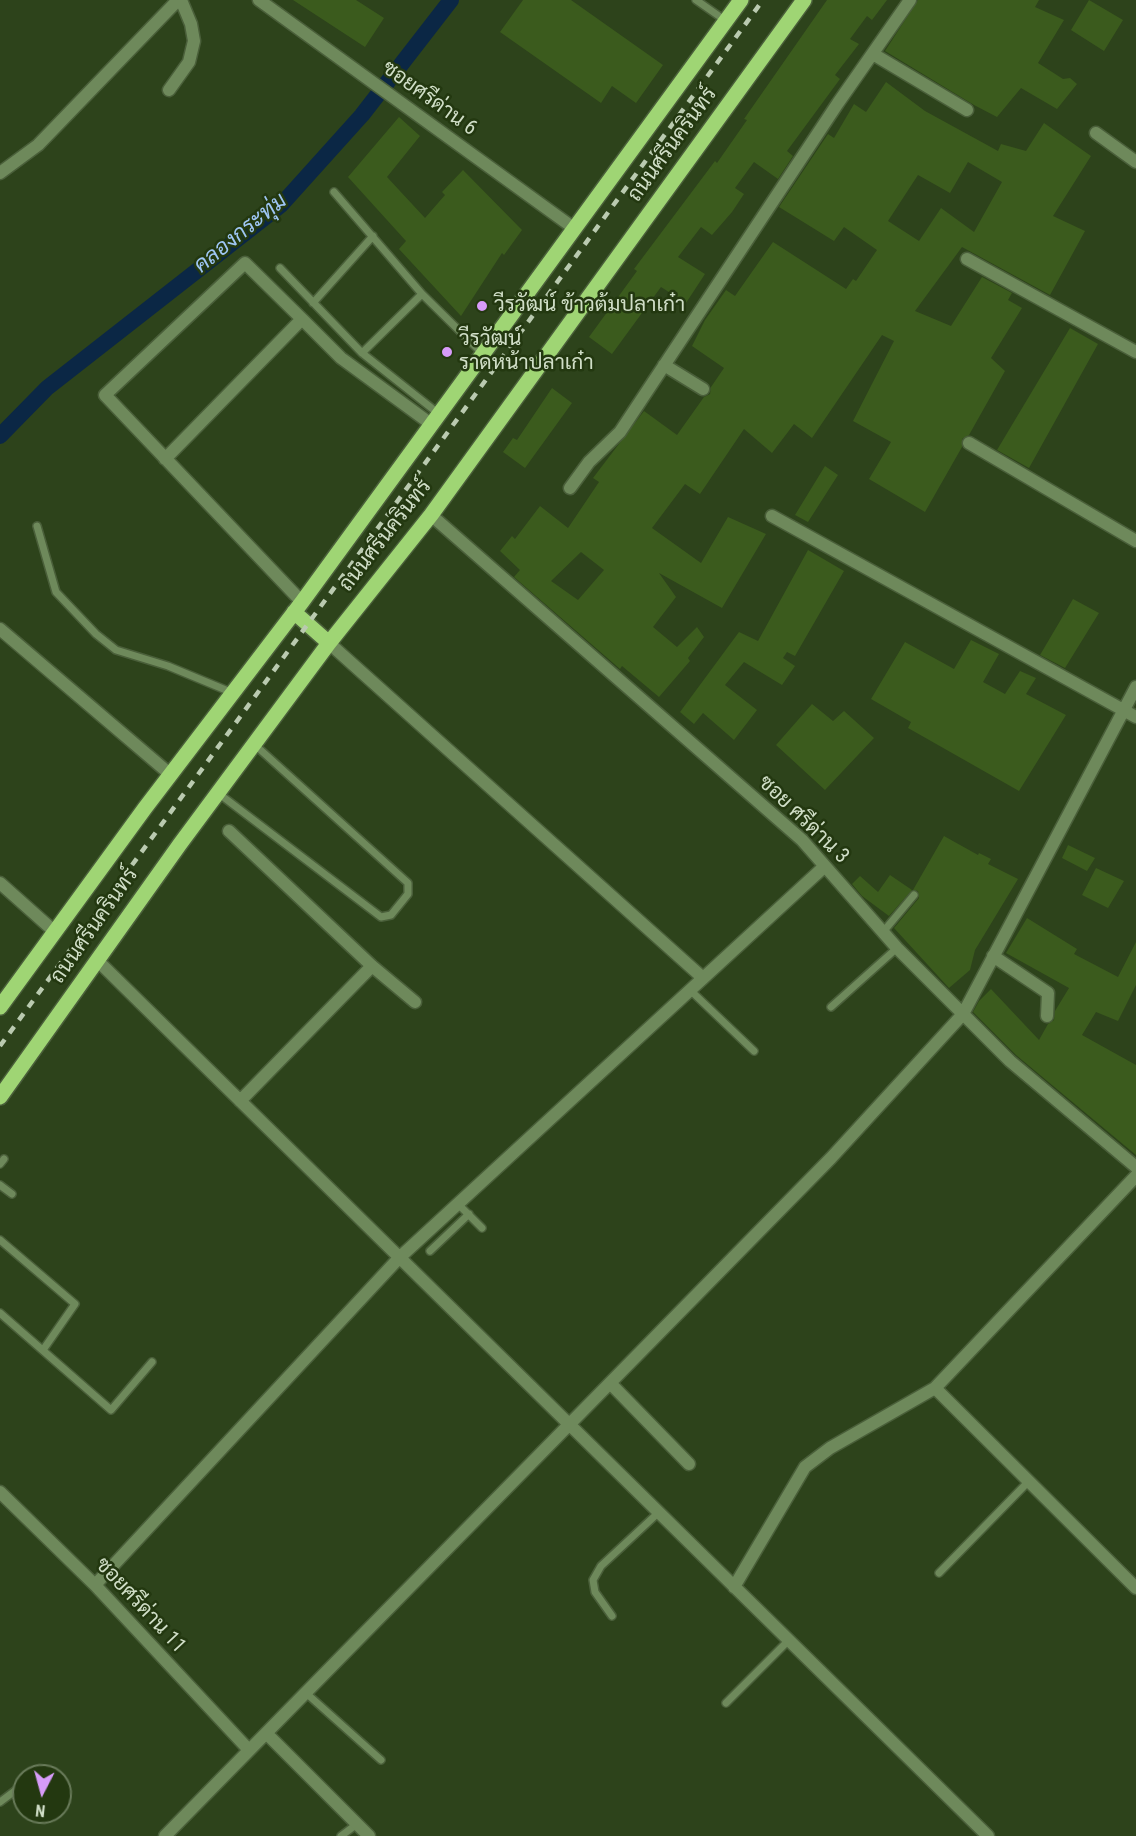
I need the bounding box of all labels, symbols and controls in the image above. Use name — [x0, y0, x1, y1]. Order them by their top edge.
street label: ซอยศรีด่าน 6 — [377, 56, 481, 142]
street label: ถนนศรีนครินทร์ — [623, 83, 723, 207]
water label: คลองกระทุ่ม — [189, 189, 293, 279]
place label: วีรวัฒน์ ข้าวต้มปลาเก๋า — [494, 293, 685, 319]
marker: วีรวัฒน์ ข้าวต้มปลาเก๋า — [475, 299, 489, 313]
place label: วีรวัฒน์ ราดหน้าปลาเก๋า — [459, 327, 594, 377]
marker: วีรวัฒน์ ราดหน้าปลาเก๋า — [440, 345, 454, 359]
street label: ถนนศรีนครินทร์ — [334, 475, 438, 597]
street label: ซอย ศรีด่าน 3 — [752, 771, 854, 869]
street label: ถนนศรีนครินทร์ — [46, 863, 144, 989]
street label: ซอยศรีด่าน 11 — [89, 1553, 191, 1659]
north arrow — [12, 1764, 72, 1824]
text: N — [34, 1800, 46, 1820]

